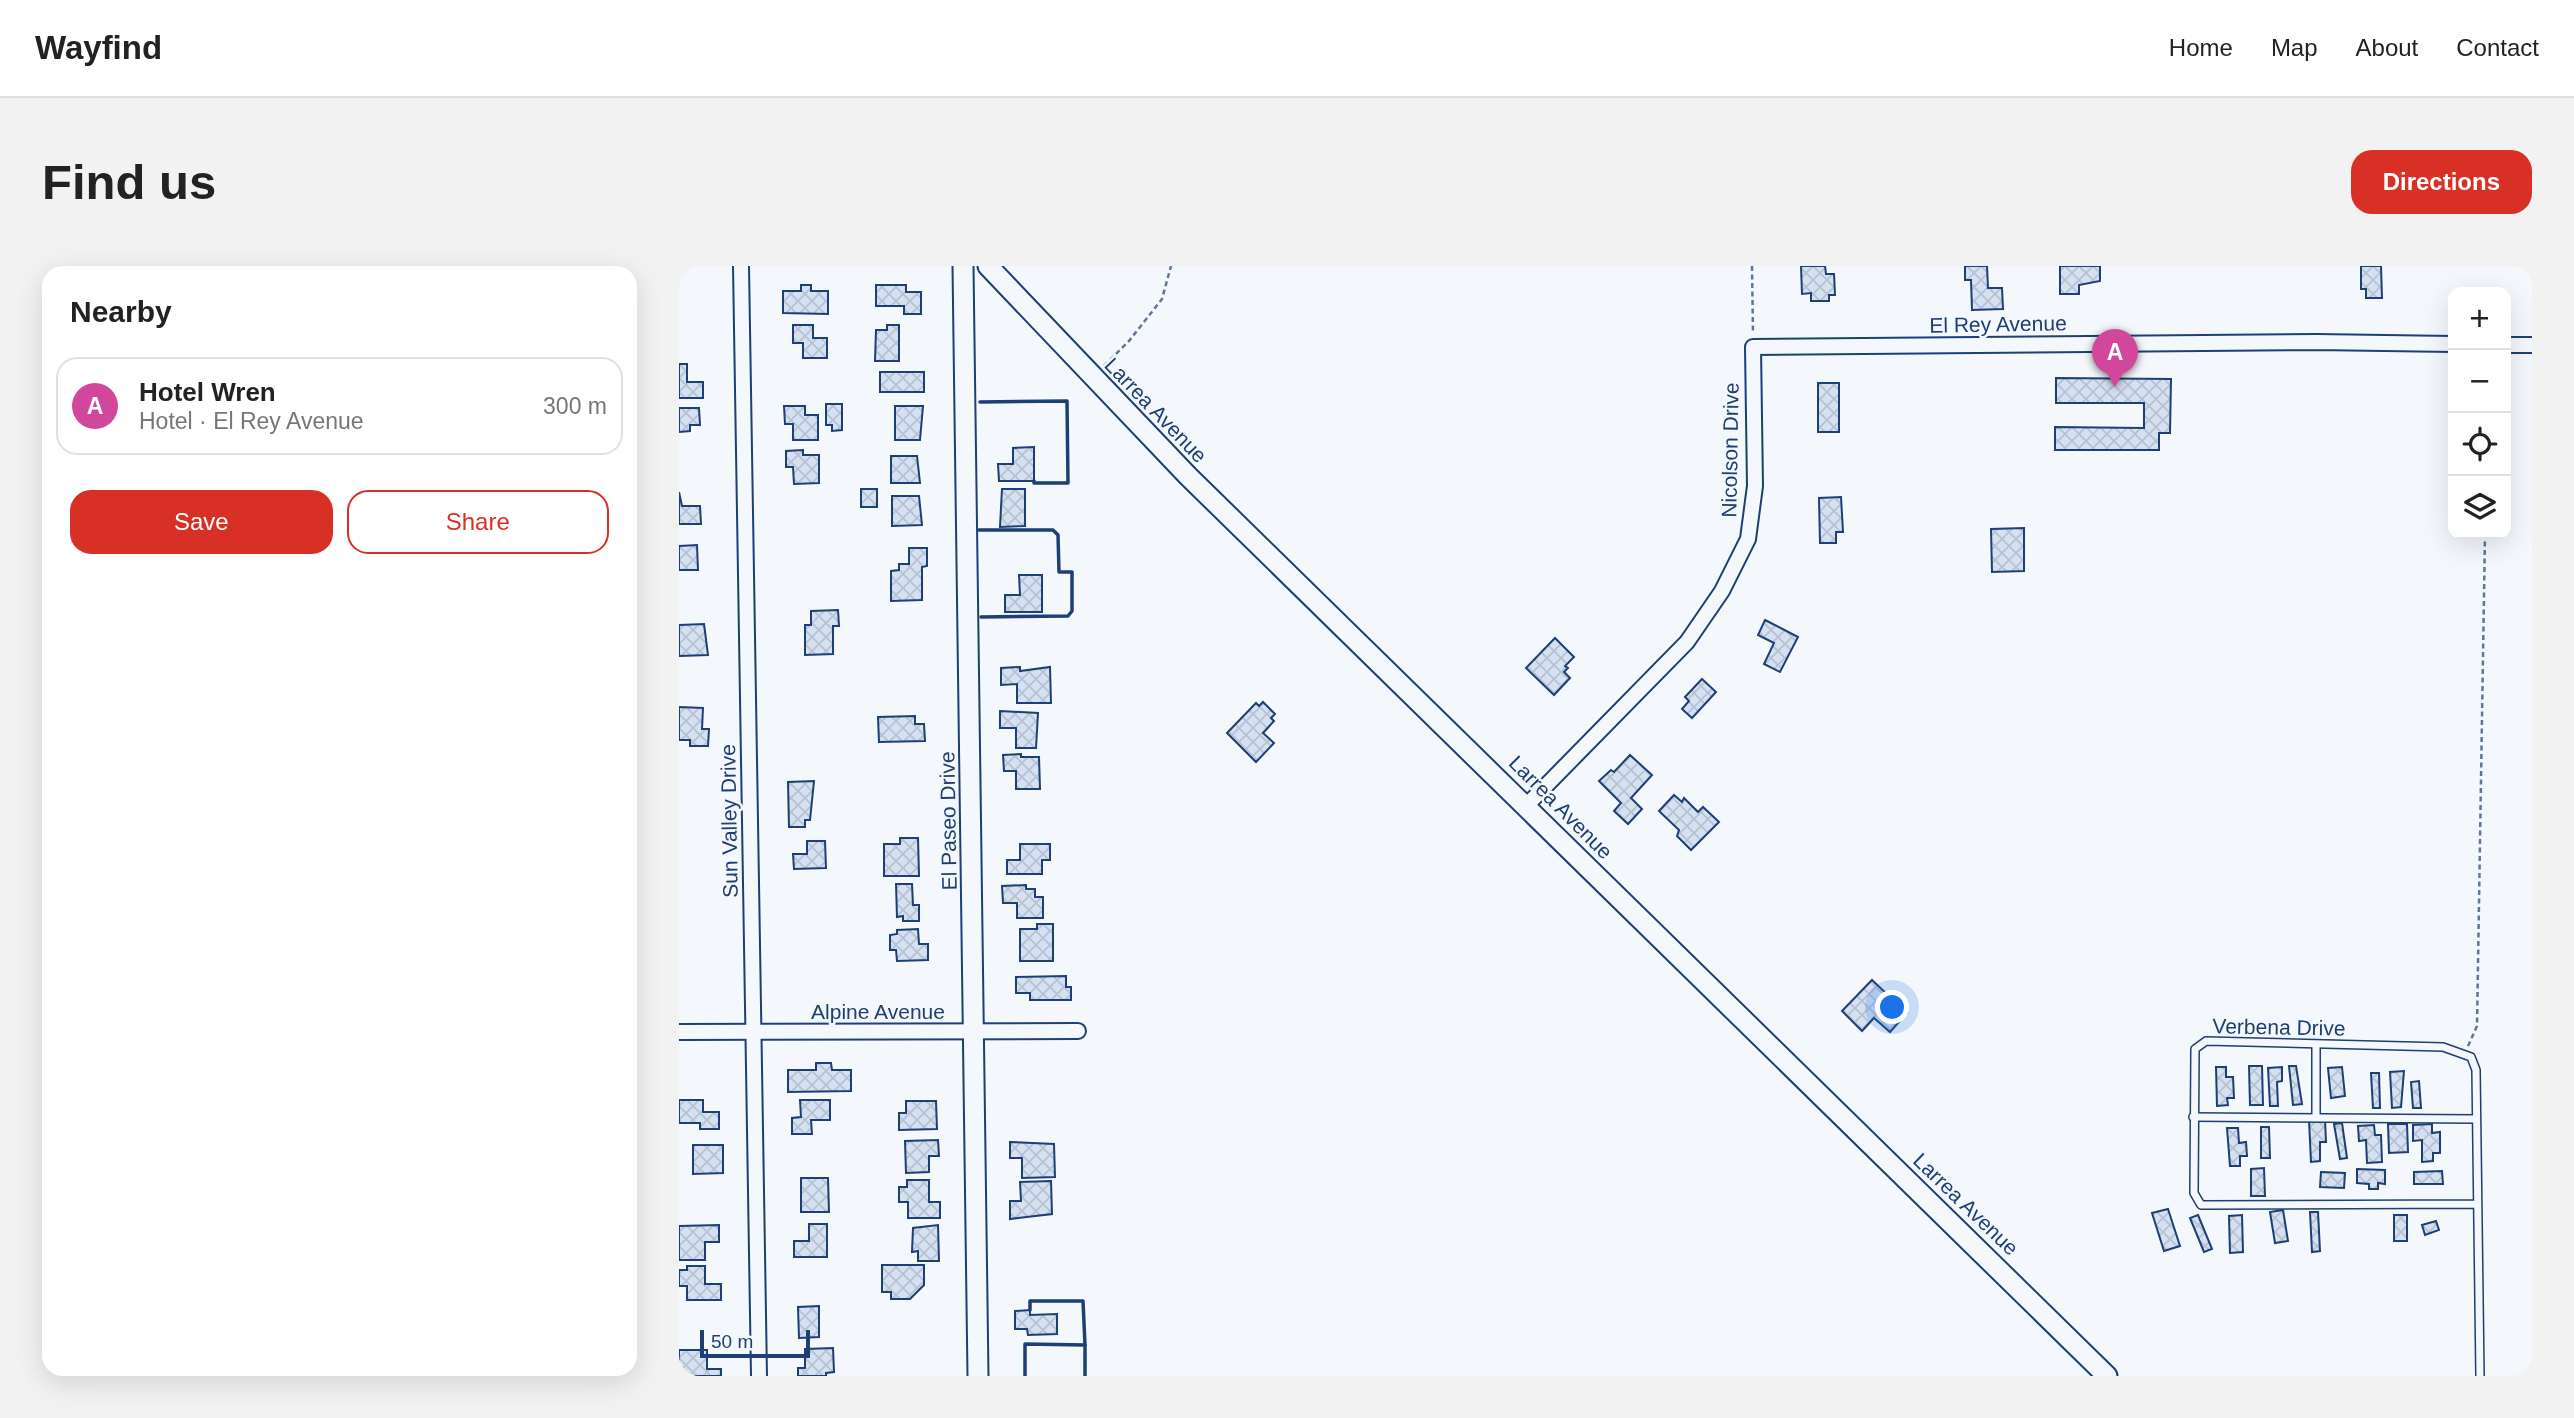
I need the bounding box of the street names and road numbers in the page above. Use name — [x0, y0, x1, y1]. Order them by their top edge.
street label: El Rey Avenue — [1929, 311, 2067, 337]
street label: Larrea Avenue — [1100, 353, 1212, 467]
street label: Nicolson Drive — [1717, 382, 1743, 518]
street label: Sun Valley Drive — [716, 744, 742, 898]
street label: El Paseo Drive — [935, 751, 961, 891]
street label: Larrea Avenue — [1505, 751, 1617, 863]
street label: Alpine Avenue — [811, 1000, 945, 1023]
street label: Verbena Drive — [2212, 1014, 2346, 1040]
street label: Larrea Avenue — [1909, 1148, 2023, 1260]

